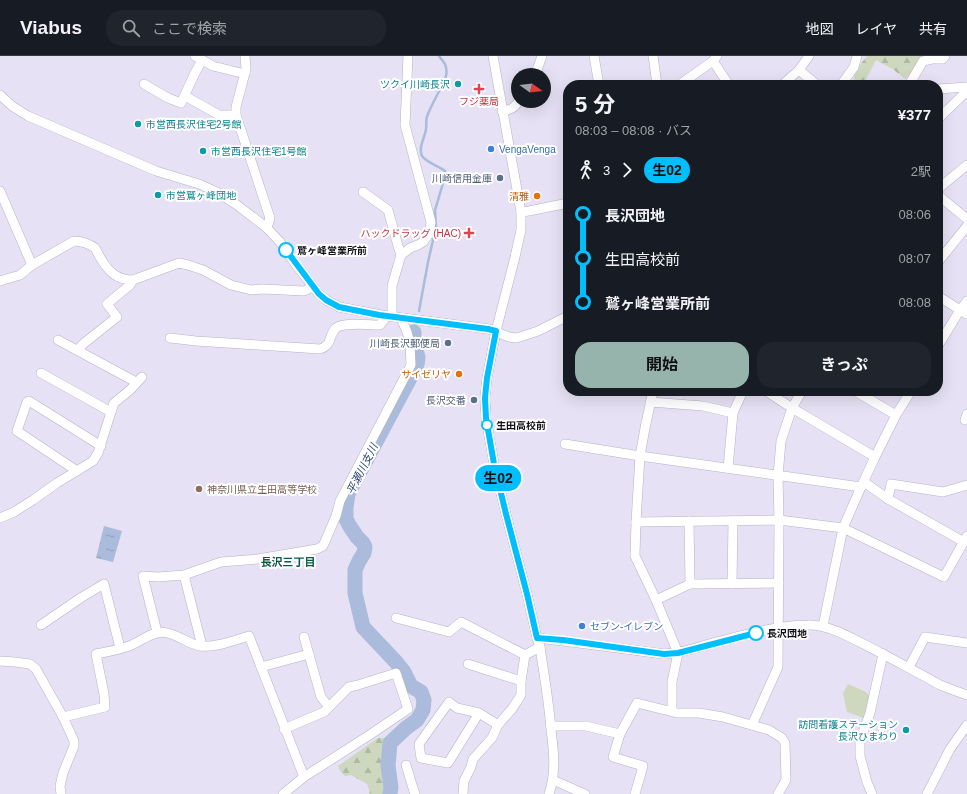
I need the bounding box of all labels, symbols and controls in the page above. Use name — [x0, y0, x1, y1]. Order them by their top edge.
search box — [106, 10, 386, 46]
text: Viabus — [20, 17, 82, 38]
icon: search — [120, 17, 142, 39]
text: ここで検索 — [152, 20, 227, 37]
text: 地図 — [805, 21, 833, 37]
text: レイヤ — [855, 21, 897, 37]
text: 共有 — [919, 21, 947, 37]
north arrow — [511, 68, 551, 108]
map controls — [511, 68, 551, 108]
place label: ツクイ川崎長沢 — [380, 79, 450, 90]
marker: ツクイ川崎長沢 — [453, 79, 463, 89]
marker: フジ薬局 — [474, 84, 484, 94]
text: 5 分 — [575, 92, 615, 117]
place label: フジ薬局 — [459, 96, 499, 107]
text: ¥377 — [898, 106, 931, 123]
marker: 市営西長沢住宅2号館 — [133, 119, 143, 129]
place label: 市営西長沢住宅2号館 — [146, 119, 242, 130]
text: 08:03 – 08:08 · バス — [575, 123, 692, 138]
marker: VengaVenga — [486, 144, 496, 154]
place label: VengaVenga — [499, 144, 556, 155]
marker: 市営西長沢住宅1号館 — [198, 146, 208, 156]
place label: 市営西長沢住宅1号館 — [211, 146, 307, 157]
icon: walk — [575, 159, 597, 181]
icon: forward — [616, 159, 638, 181]
text: 生02 — [652, 162, 682, 178]
text: 3 — [603, 163, 610, 178]
text: 2駅 — [911, 164, 931, 179]
place label: 川崎信用金庫 — [432, 173, 492, 184]
marker: 川崎信用金庫 — [495, 173, 505, 183]
marker: 市営鷲ヶ峰団地 — [153, 190, 163, 200]
place label: 市営鷲ヶ峰団地 — [166, 190, 237, 201]
place label: 清雅 — [509, 191, 529, 202]
marker: 清雅 — [532, 191, 542, 201]
text: 長沢団地 — [605, 207, 665, 224]
text: 08:06 — [898, 207, 931, 222]
place label: ハックドラッグ (HAC) — [360, 228, 461, 239]
marker: ハックドラッグ (HAC) — [464, 228, 474, 238]
marker: 鷲ヶ峰営業所前 — [278, 242, 294, 258]
place label: 鷲ヶ峰営業所前 — [297, 245, 367, 256]
text: 生田高校前 — [605, 251, 680, 268]
text: 08:07 — [898, 251, 931, 266]
text: 鷲ヶ峰営業所前 — [605, 295, 710, 312]
text: 08:08 — [898, 295, 931, 310]
place label: 川崎長沢郵便局 — [370, 338, 440, 349]
marker: 川崎長沢郵便局 — [443, 338, 453, 348]
button: 開始 — [575, 342, 749, 388]
button: きっぷ — [757, 342, 931, 388]
place label: サイゼリヤ — [401, 369, 451, 380]
marker: サイゼリヤ — [454, 369, 464, 379]
place label: 長沢交番 — [426, 395, 466, 406]
marker: 長沢交番 — [469, 395, 479, 405]
marker: 生田高校前 — [481, 419, 493, 431]
place label: 生田高校前 — [496, 420, 546, 431]
water label: 平瀬川支川 — [344, 441, 380, 496]
line badge: 生02 — [475, 465, 521, 491]
text: 生02 — [483, 470, 513, 486]
marker: 神奈川県立生田高等学校 — [194, 484, 204, 494]
place label: 神奈川県立生田高等学校 — [207, 484, 317, 495]
district label: 長沢三丁目 — [261, 556, 316, 568]
marker: セブン-イレブン — [577, 621, 587, 631]
place label: セブン-イレブン — [590, 621, 663, 632]
marker: 長沢団地 — [748, 625, 764, 641]
place label: 長沢団地 — [767, 628, 807, 639]
place label: 訪問看護ステーション 長沢ひまわり — [798, 719, 898, 742]
marker: 訪問看護ステーション 長沢ひまわり — [901, 725, 911, 735]

